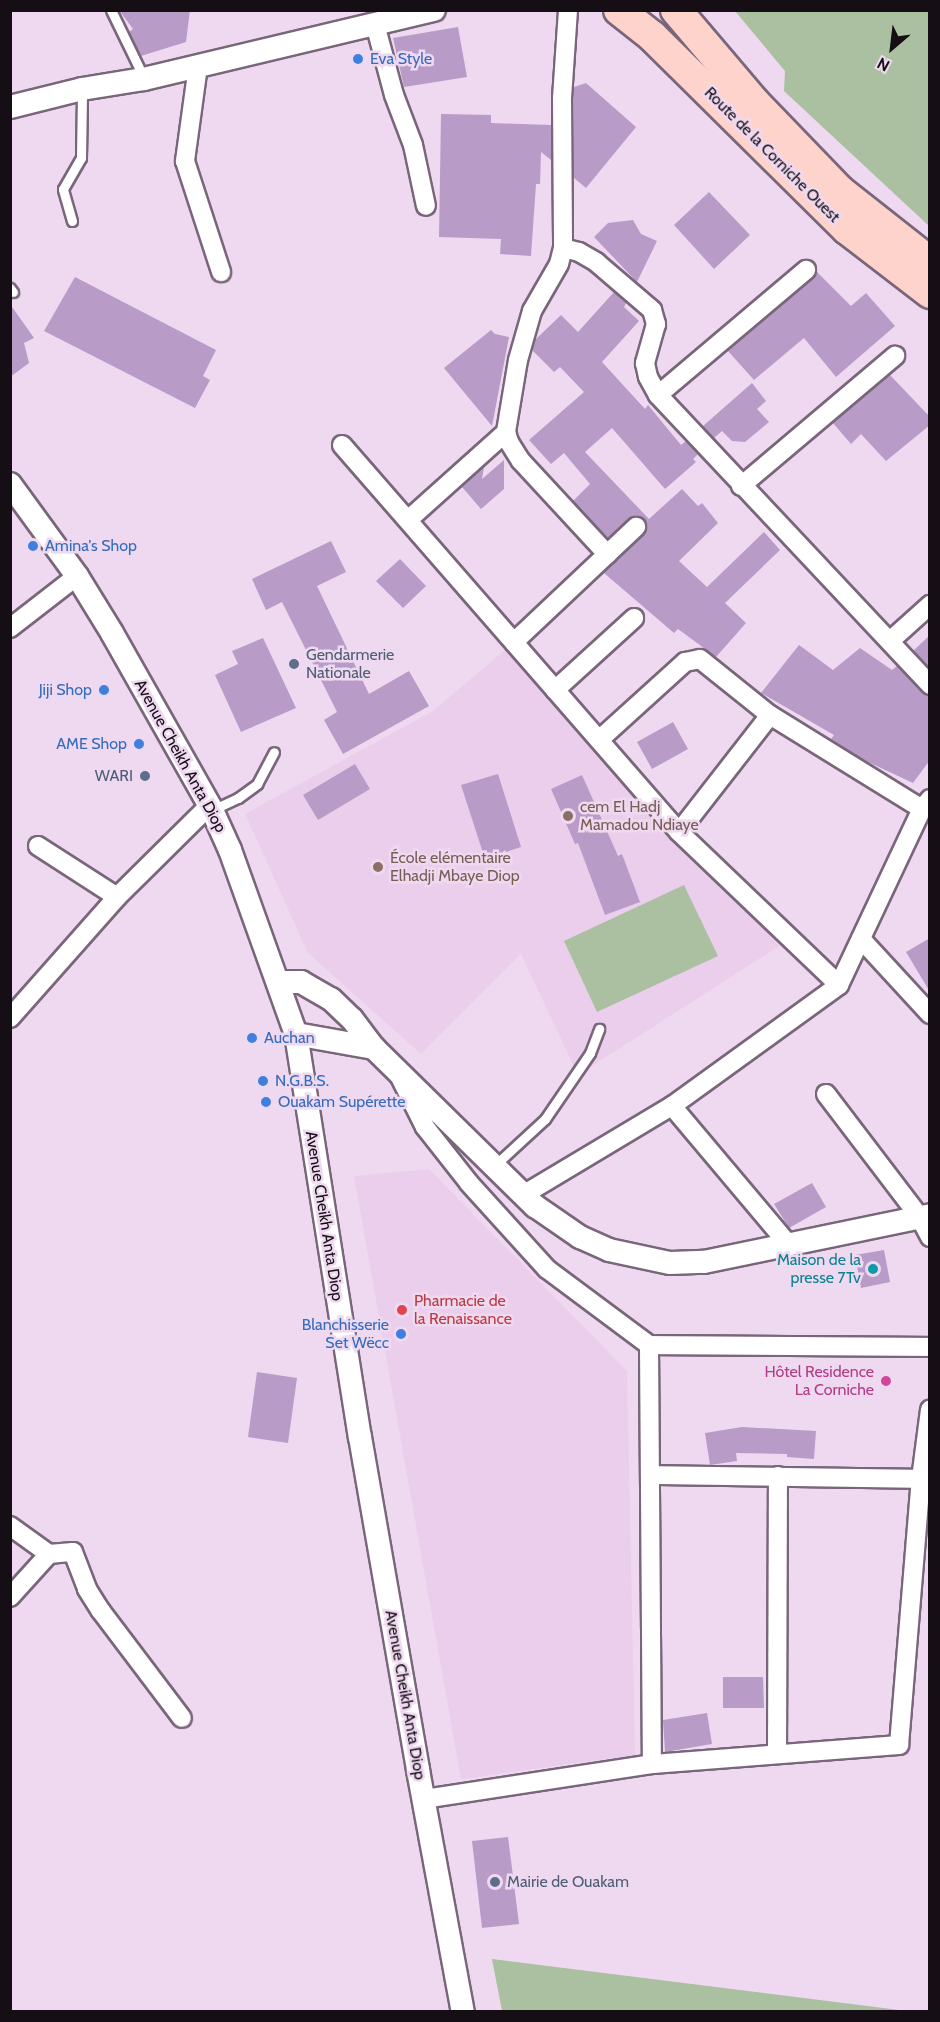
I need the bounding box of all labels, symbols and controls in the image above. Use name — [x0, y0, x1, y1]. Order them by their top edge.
north arrow — [862, 18, 922, 78]
place label: Eva Style — [370, 49, 432, 69]
marker: Eva Style — [351, 52, 365, 66]
text: N — [874, 53, 893, 75]
street label: Route de la Corniche Ouest — [700, 83, 844, 227]
place label: Amina's Shop — [45, 536, 137, 556]
marker: Amina's Shop — [26, 539, 40, 553]
place label: Gendarmerie Nationale — [306, 645, 394, 683]
marker: Gendarmerie Nationale — [287, 657, 301, 671]
street label: Avenue Cheikh Anta Diop — [130, 676, 230, 836]
place label: Jiji Shop — [39, 680, 92, 700]
marker: Jiji Shop — [97, 683, 111, 697]
place label: AME Shop — [56, 734, 127, 754]
marker: AME Shop — [132, 737, 146, 751]
place label: WARI — [95, 766, 133, 786]
marker: WARI — [138, 769, 152, 783]
place label: cem El Hadj Mamadou Ndiaye — [580, 797, 699, 835]
marker: cem El Hadj Mamadou Ndiaye — [561, 809, 575, 823]
place label: École elémentaire Elhadji Mbaye Diop — [390, 848, 520, 886]
marker: École elémentaire Elhadji Mbaye Diop — [371, 860, 385, 874]
place label: Auchan — [264, 1028, 315, 1048]
marker: Auchan — [245, 1031, 259, 1045]
place label: N.G.B.S. — [275, 1071, 329, 1091]
marker: N.G.B.S. — [256, 1074, 270, 1088]
place label: Ouakam Supérette — [278, 1092, 405, 1112]
marker: Ouakam Supérette — [259, 1095, 273, 1109]
street label: Avenue Cheikh Anta Diop — [301, 1130, 347, 1302]
place label: Maison de la presse 7Tv — [777, 1250, 861, 1288]
marker: Maison de la presse 7Tv — [866, 1262, 880, 1276]
place label: Pharmacie de la Renaissance — [414, 1291, 512, 1329]
marker: Pharmacie de la Renaissance — [395, 1303, 409, 1317]
place label: Blanchisserie Set Wëcc — [302, 1315, 389, 1353]
marker: Blanchisserie Set Wëcc — [394, 1327, 408, 1341]
place label: Hôtel Residence La Corniche — [764, 1362, 874, 1400]
marker: Hôtel Residence La Corniche — [879, 1374, 893, 1388]
street label: Avenue Cheikh Anta Diop — [381, 1609, 429, 1781]
place label: Mairie de Ouakam — [507, 1872, 629, 1892]
marker: Mairie de Ouakam — [488, 1875, 502, 1889]

